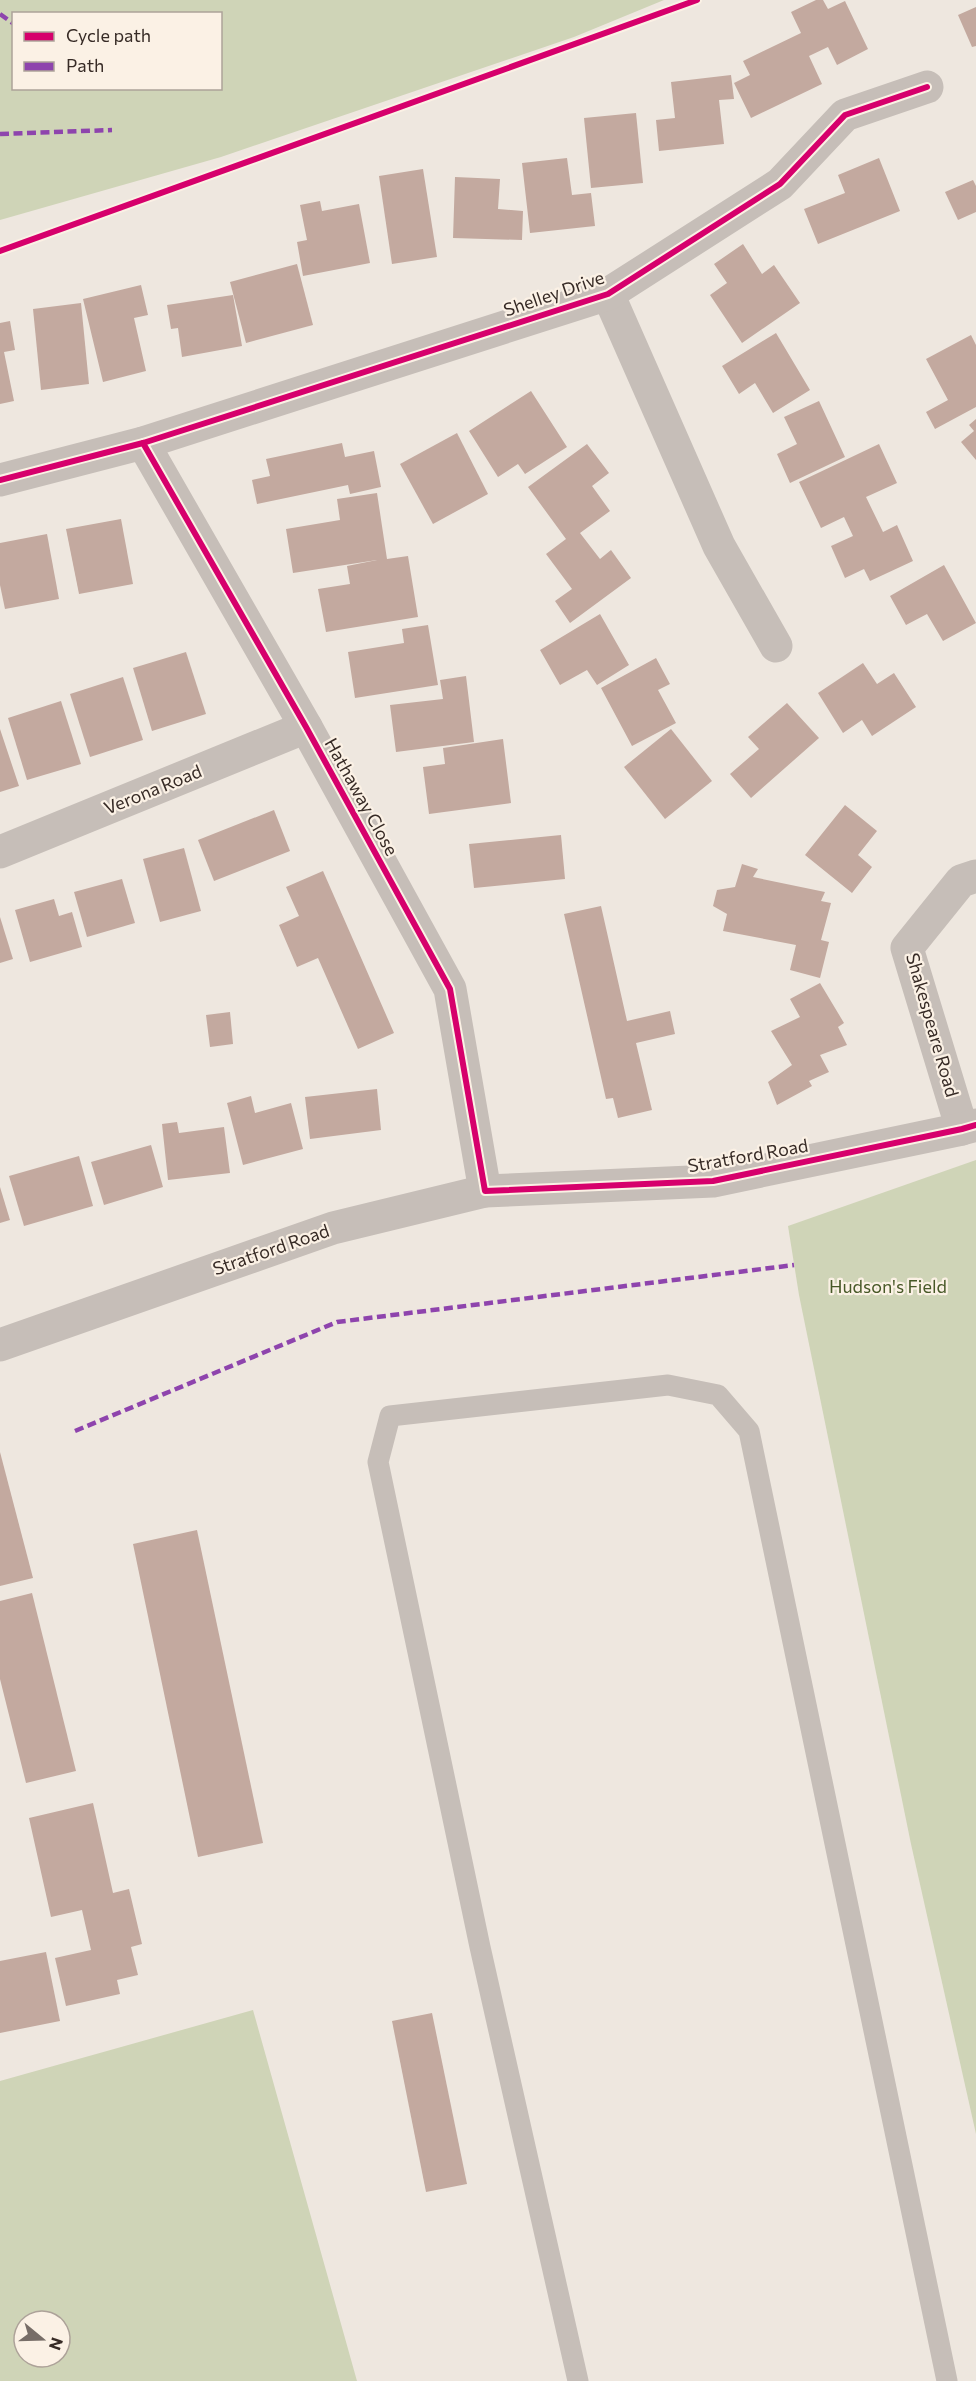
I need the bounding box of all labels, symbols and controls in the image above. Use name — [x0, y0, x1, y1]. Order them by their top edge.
legend — [12, 12, 222, 90]
text: Cycle path — [66, 24, 151, 46]
text: Path — [66, 54, 104, 76]
street label: Shelley Drive — [500, 266, 607, 321]
street label: Hathaway Close — [320, 734, 403, 859]
street label: Verona Road — [101, 759, 205, 819]
street label: Shakespeare Road — [902, 950, 964, 1099]
street label: Stratford Road — [686, 1134, 810, 1176]
street label: Stratford Road — [210, 1219, 332, 1279]
park label: Hudson's Field — [829, 1275, 947, 1297]
north arrow — [12, 2309, 72, 2369]
text: N — [46, 2335, 68, 2353]

